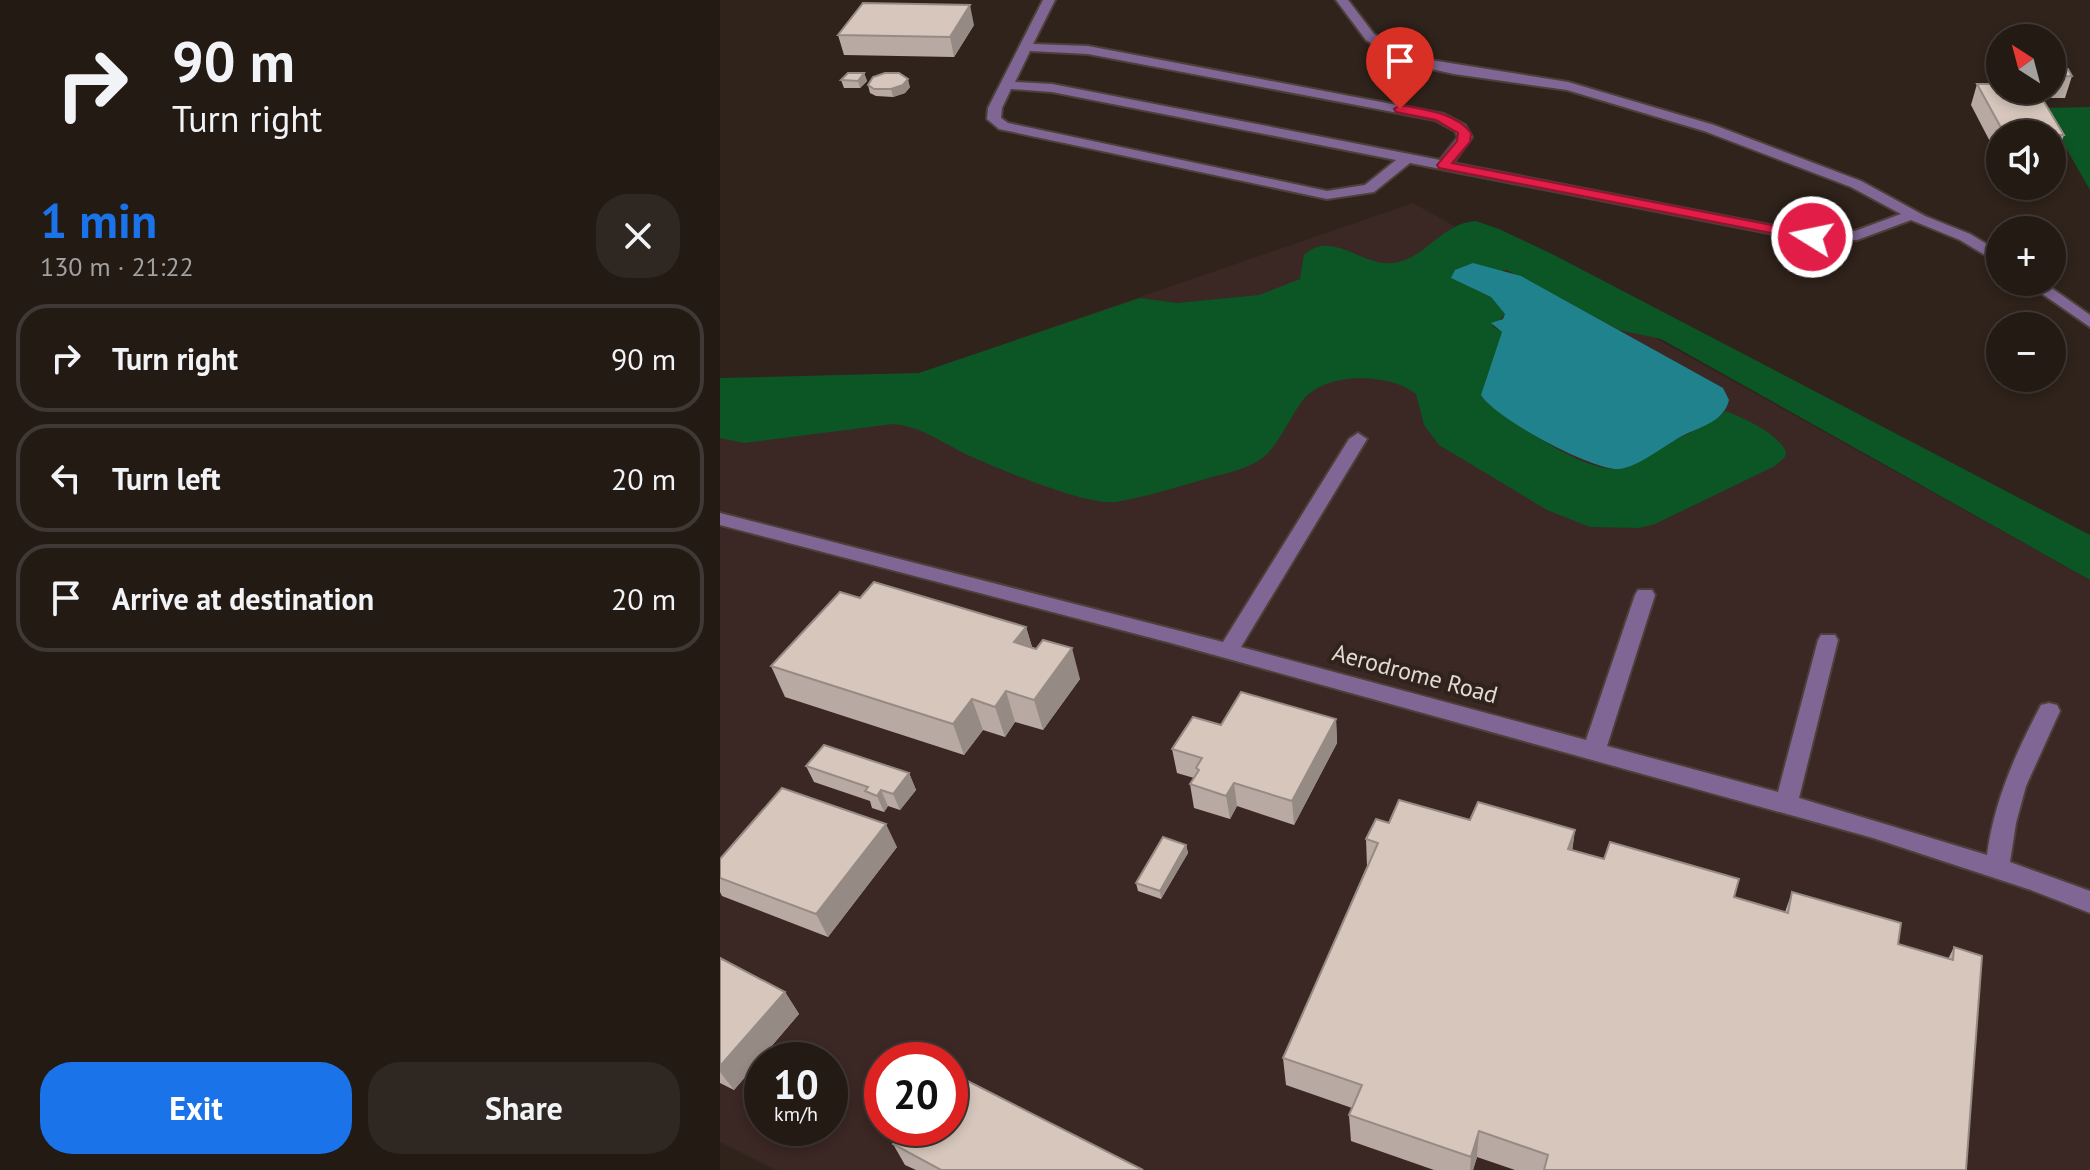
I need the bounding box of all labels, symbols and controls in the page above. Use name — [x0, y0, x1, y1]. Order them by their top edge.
north arrow — [1986, 24, 2066, 104]
map controls — [1986, 24, 2066, 392]
text: 90 m — [172, 25, 295, 97]
pin — [1366, 27, 1434, 109]
icon: right — [40, 32, 144, 136]
icon: arrive — [1378, 39, 1422, 83]
text: Turn right — [172, 95, 322, 142]
button: sound — [1986, 120, 2066, 200]
text: 1 min — [40, 189, 157, 251]
button: close — [596, 194, 680, 278]
position arrow — [1770, 195, 1854, 279]
button: + — [1986, 216, 2066, 296]
text: 130 m · 21:22 — [40, 250, 194, 283]
button: − — [1986, 312, 2066, 392]
icon: right — [44, 336, 88, 380]
text: Turn right — [112, 339, 238, 378]
text: 90 m — [611, 339, 676, 378]
icon: left — [44, 456, 88, 500]
text: Turn left — [112, 459, 220, 498]
text: 20 m — [611, 459, 676, 498]
icon: arrive — [44, 576, 88, 620]
text: Arrive at destination — [112, 579, 374, 618]
text: 20 m — [611, 579, 676, 618]
street label: Aerodrome Road — [1329, 637, 1501, 710]
speed limit sign: 20 — [864, 1042, 968, 1146]
text: 10 — [773, 1058, 819, 1110]
button: Exit — [40, 1062, 352, 1154]
button: Share — [368, 1062, 680, 1154]
text: km/h — [774, 1101, 818, 1127]

